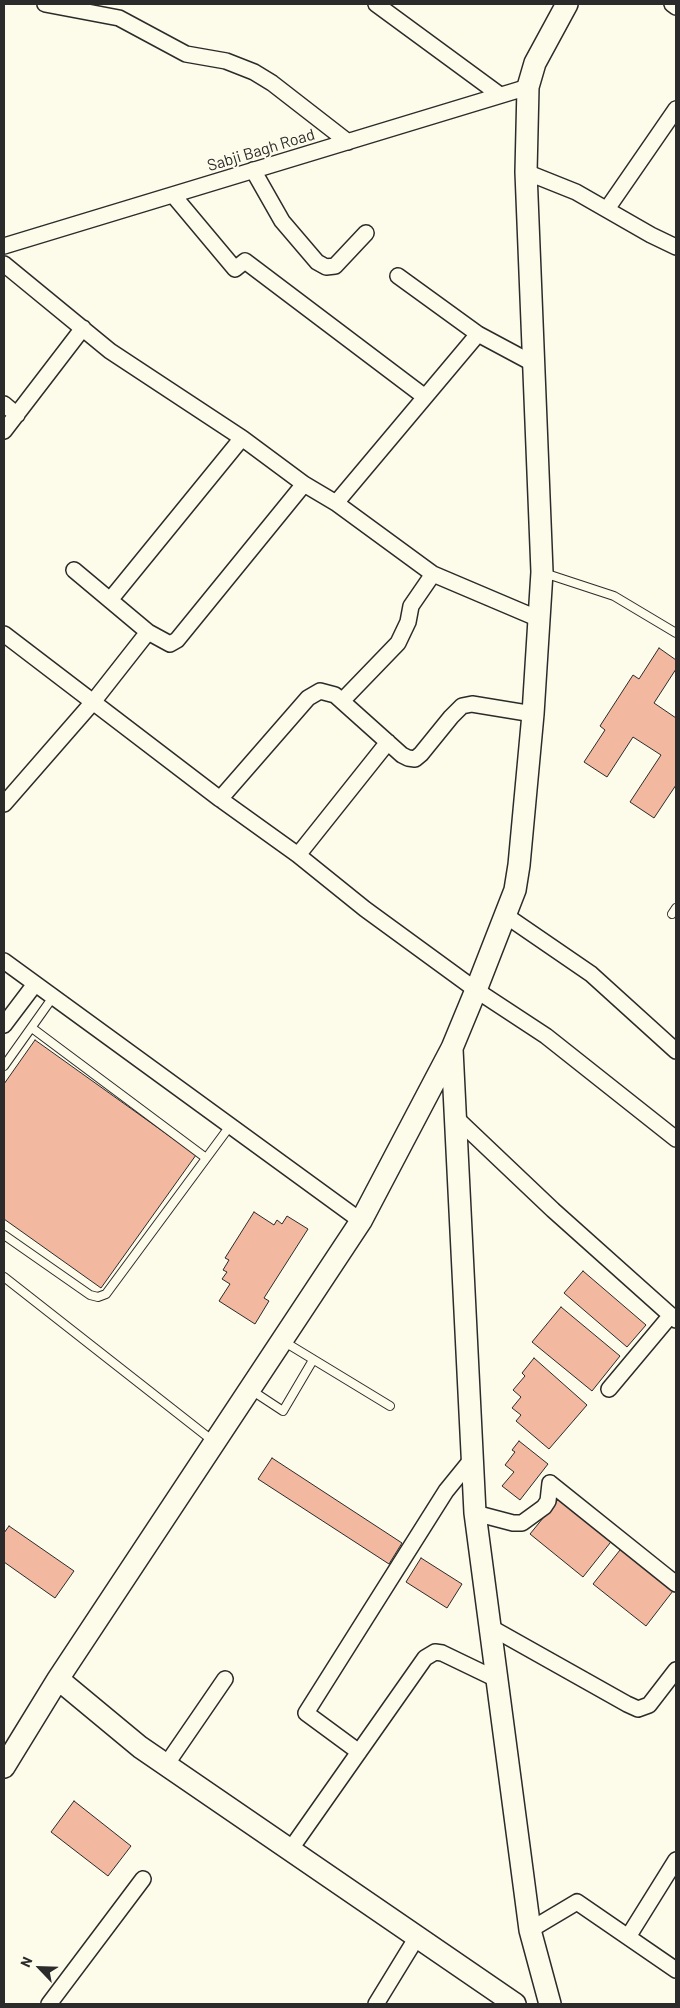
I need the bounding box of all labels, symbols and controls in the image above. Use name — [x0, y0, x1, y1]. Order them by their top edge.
street label: Sabji Bagh Road — [205, 125, 317, 175]
north arrow — [15, 1943, 65, 1993]
text: N — [16, 1954, 35, 1969]

